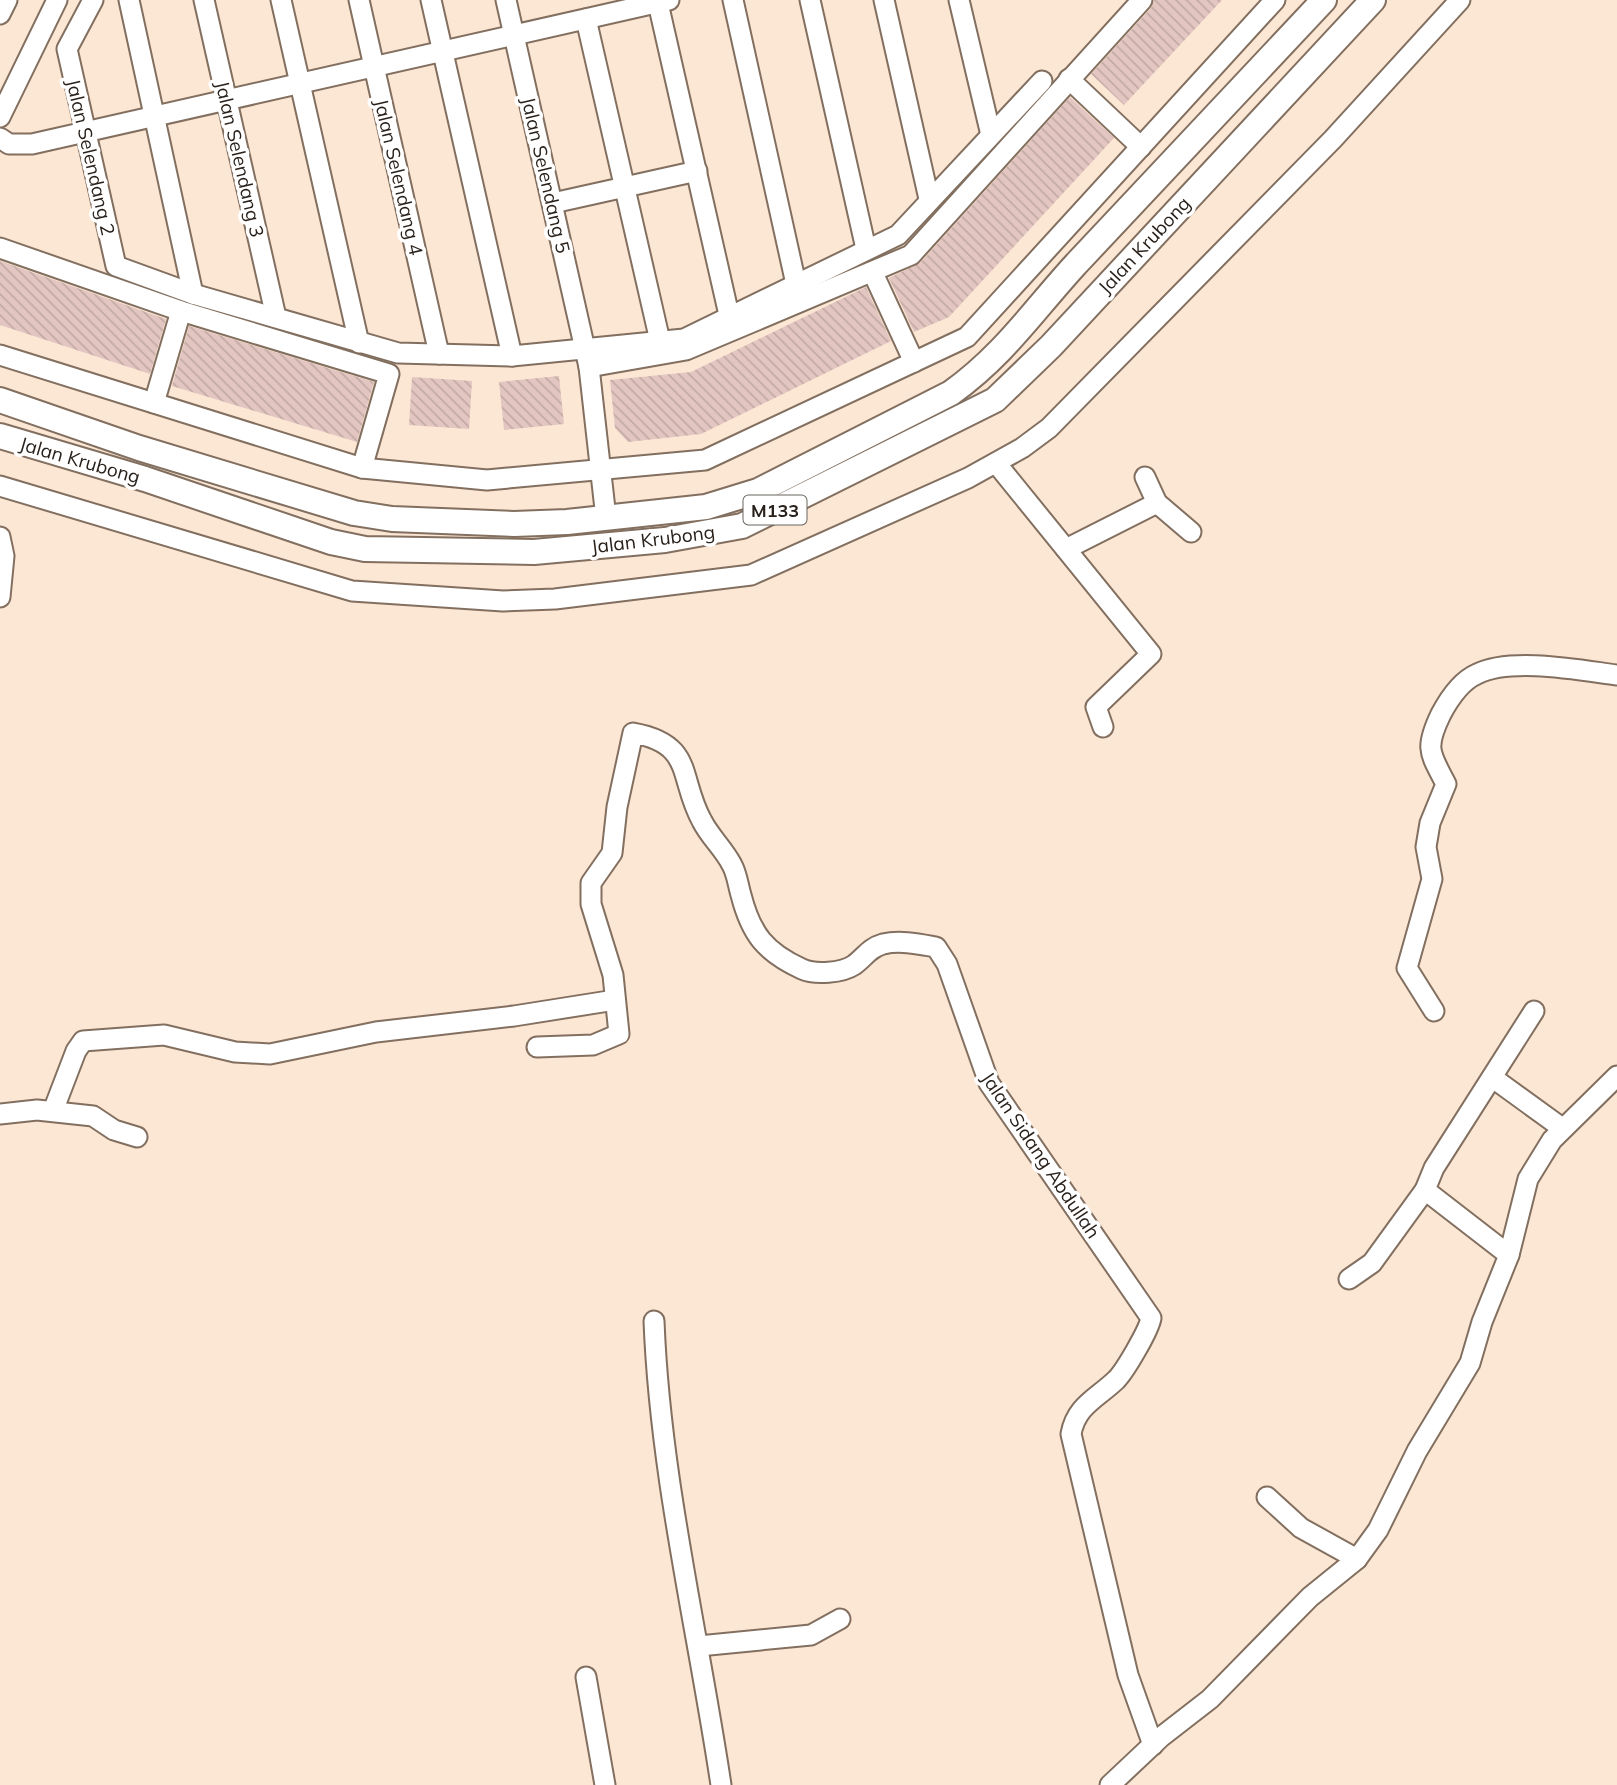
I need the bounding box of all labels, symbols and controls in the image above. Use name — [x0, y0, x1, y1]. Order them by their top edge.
street label: Jalan Selendang 2 — [61, 77, 121, 237]
street label: Jalan Selendang 3 — [210, 79, 270, 239]
street label: Jalan Selendang 5 — [516, 95, 576, 255]
street label: Jalan Selendang 4 — [369, 97, 429, 257]
street label: Jalan Krubong — [1093, 191, 1195, 299]
street label: Jalan Krubong — [17, 431, 143, 489]
road number: M133 — [744, 496, 806, 524]
street label: Jalan Krubong — [590, 520, 716, 558]
street label: Jalan Sidang Abdullah — [976, 1067, 1106, 1243]

